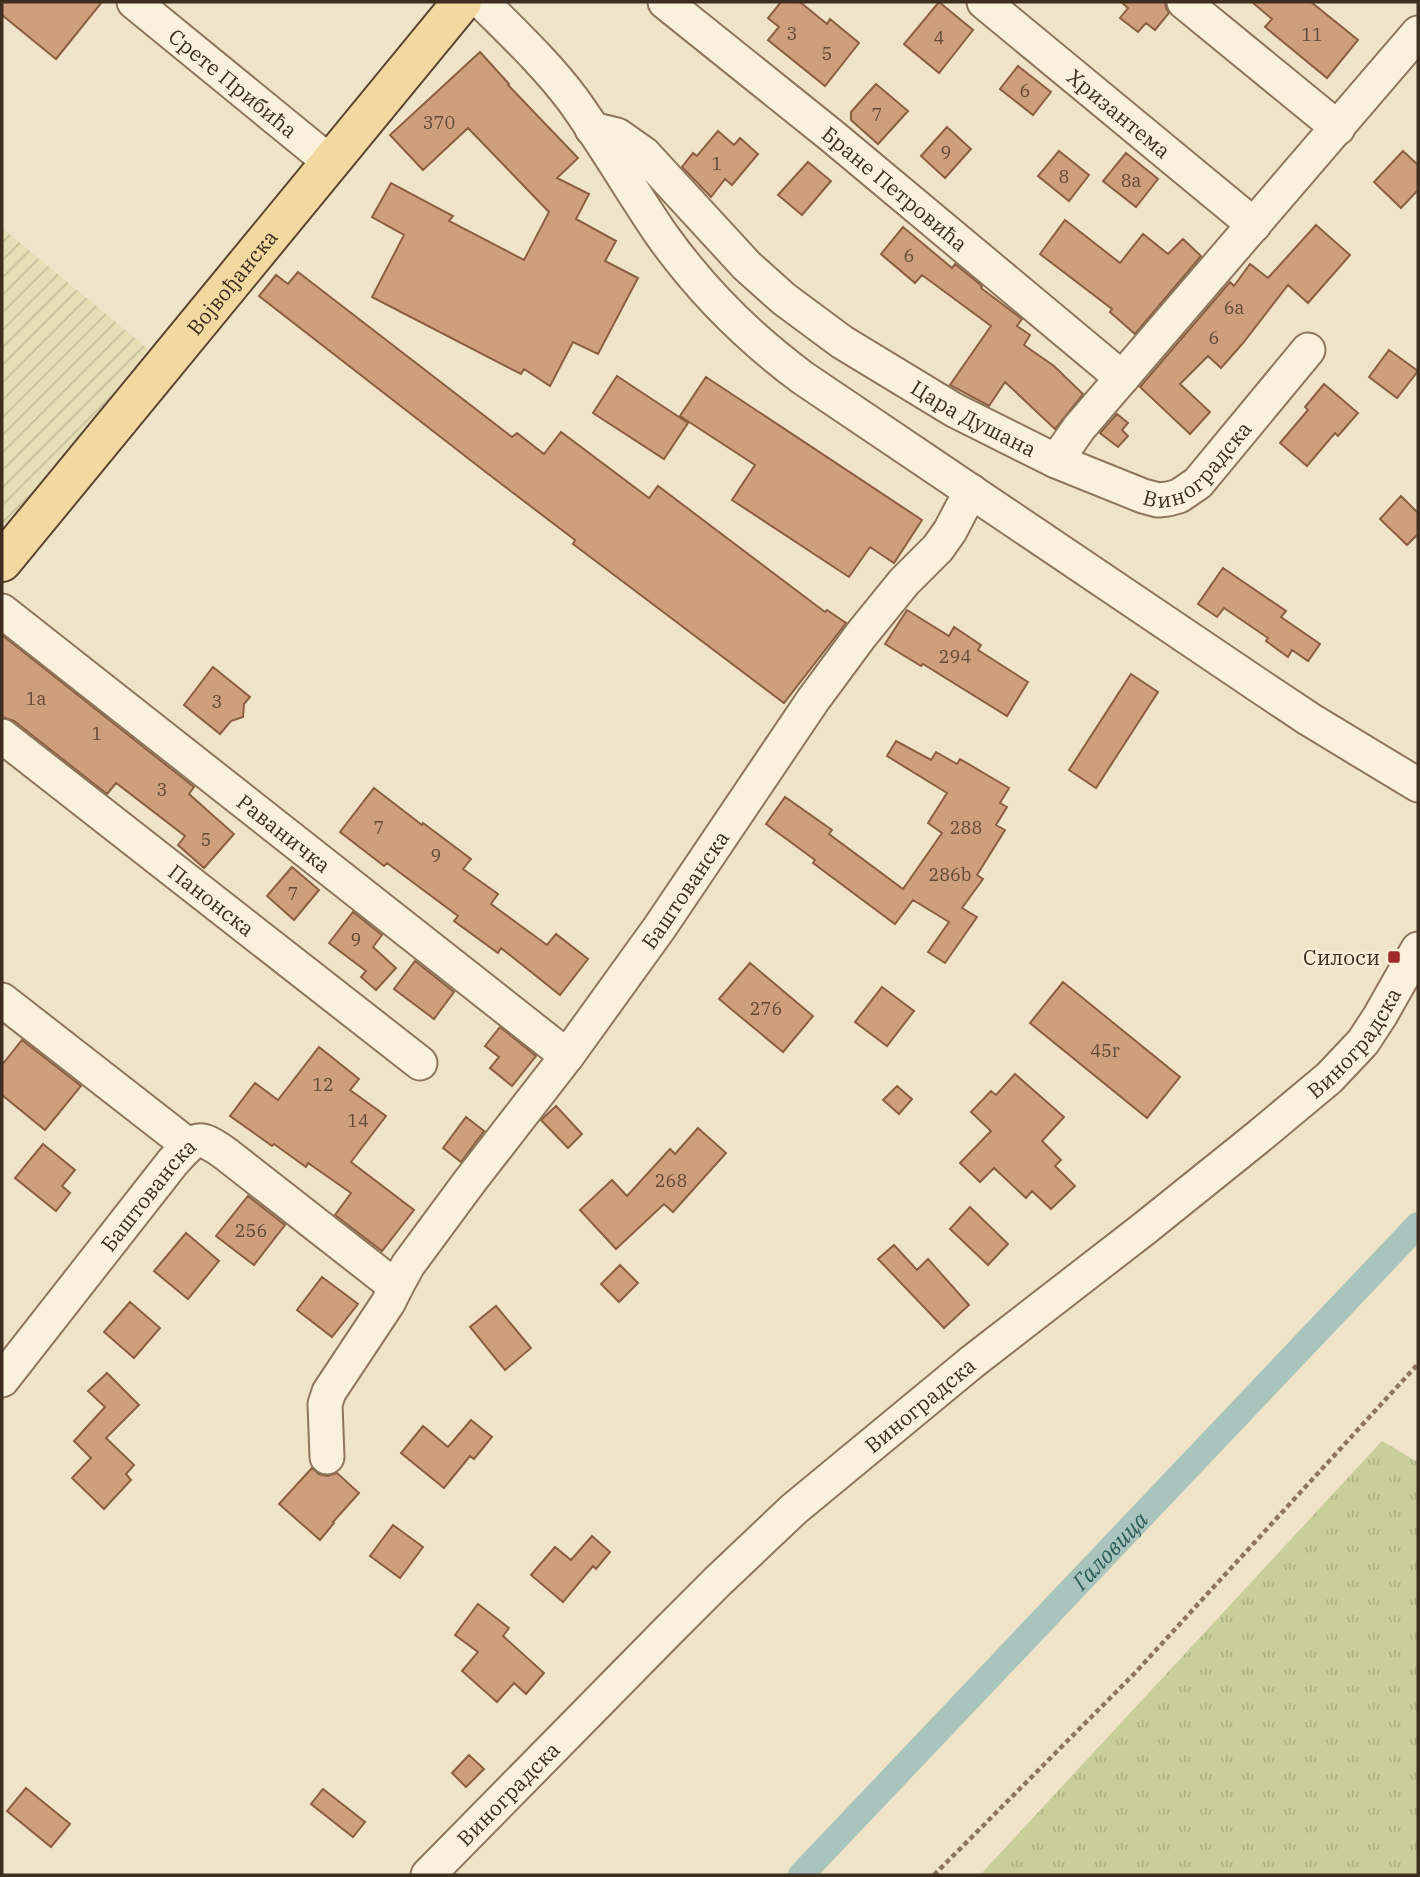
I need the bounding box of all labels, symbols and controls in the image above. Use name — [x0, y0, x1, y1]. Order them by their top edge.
street label: Срете Прибића — [163, 22, 303, 144]
house number: 3 — [787, 22, 797, 45]
house number: 11 — [1301, 23, 1323, 46]
house number: 4 — [934, 26, 944, 49]
house number: 5 — [822, 42, 832, 65]
street label: Хризантема — [1061, 62, 1177, 164]
house number: 6 — [1020, 79, 1030, 102]
house number: 7 — [872, 103, 882, 126]
house number: 370 — [423, 111, 455, 134]
street label: Бране Петровића — [816, 119, 974, 257]
house number: 9 — [941, 141, 951, 164]
house number: 1 — [712, 152, 722, 175]
house number: 8 — [1059, 165, 1069, 188]
house number: 8a — [1121, 169, 1141, 192]
street label: Војвођанска — [180, 224, 283, 341]
house number: 6 — [904, 244, 914, 267]
house number: 6a — [1224, 296, 1244, 319]
house number: 6 — [1209, 326, 1219, 349]
street label: Цара Душана — [906, 373, 1041, 463]
street label: Виноградска — [1140, 415, 1257, 514]
house number: 294 — [939, 645, 971, 668]
house number: 1a — [26, 687, 46, 710]
house number: 3 — [212, 690, 222, 713]
house number: 1 — [92, 722, 102, 745]
house number: 3 — [157, 778, 167, 801]
street label: Раваничка — [231, 787, 337, 879]
house number: 7 — [374, 816, 384, 839]
house number: 288 — [950, 816, 982, 839]
street label: Баштованска — [635, 825, 735, 954]
house number: 5 — [201, 828, 211, 851]
house number: 9 — [431, 844, 441, 867]
street label: Панонска — [163, 857, 260, 942]
house number: 286b — [928, 863, 972, 886]
house number: 7 — [288, 882, 298, 905]
house number: 9 — [351, 928, 361, 951]
place label: Силоси — [1303, 943, 1380, 971]
marker: Силоси — [1386, 949, 1402, 965]
street label: Виноградска — [1301, 983, 1407, 1105]
house number: 276 — [750, 997, 782, 1020]
house number: 45r — [1090, 1039, 1120, 1062]
house number: 12 — [312, 1073, 334, 1096]
house number: 14 — [347, 1109, 369, 1132]
street label: Баштованска — [94, 1132, 202, 1257]
house number: 268 — [655, 1169, 687, 1192]
house number: 256 — [235, 1219, 267, 1242]
street label: Виноградска — [859, 1351, 981, 1459]
water label: Галовица — [1064, 1504, 1154, 1597]
street label: Виноградска — [450, 1736, 566, 1852]

